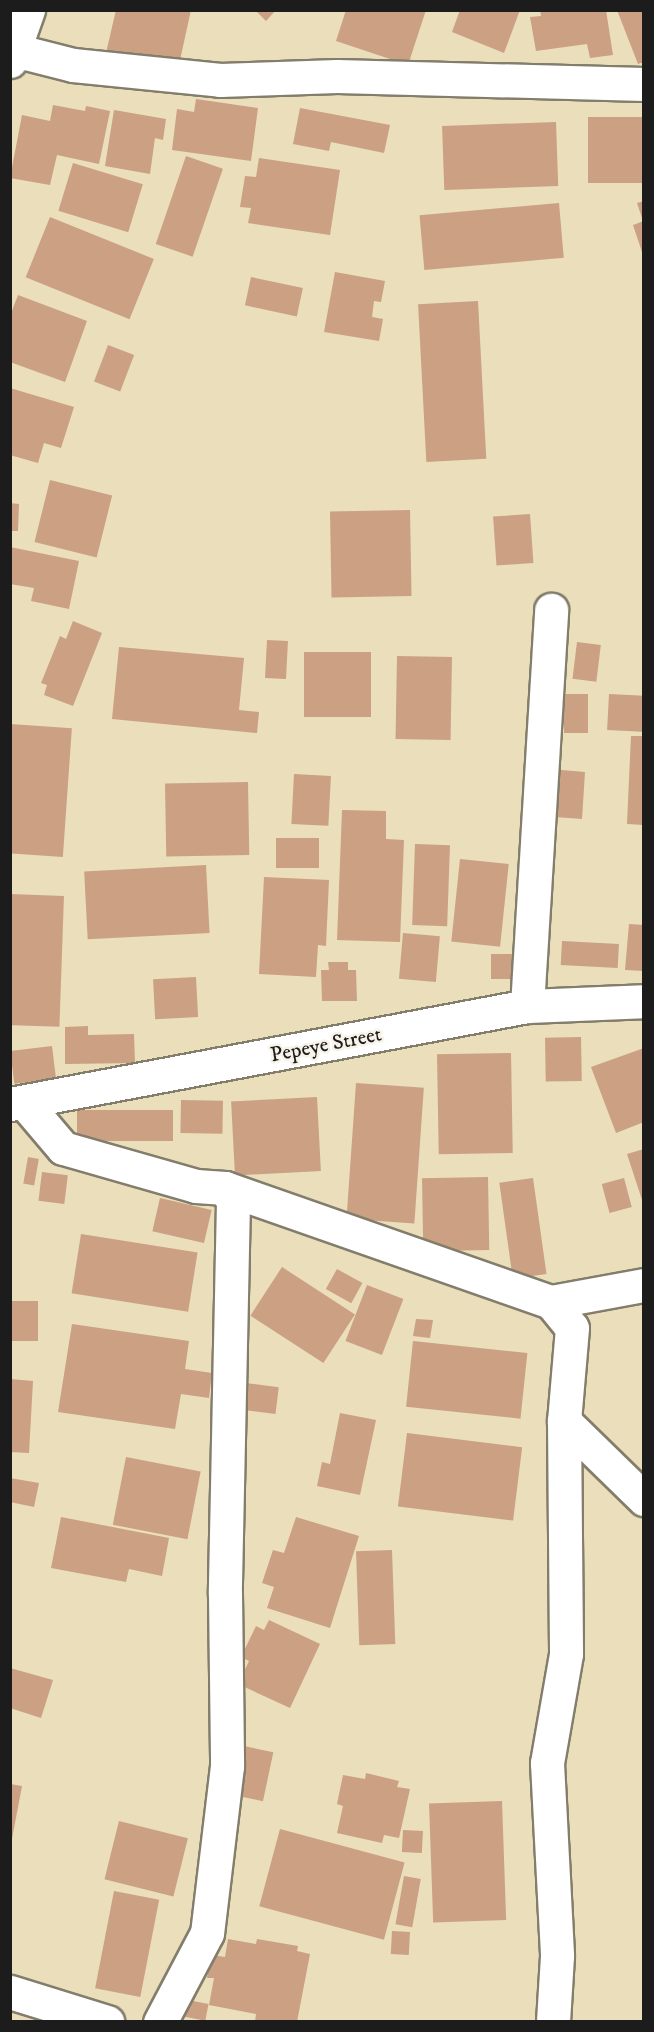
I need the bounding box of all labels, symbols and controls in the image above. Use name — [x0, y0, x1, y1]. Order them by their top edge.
street label: Pepeye Street — [268, 1022, 384, 1068]

